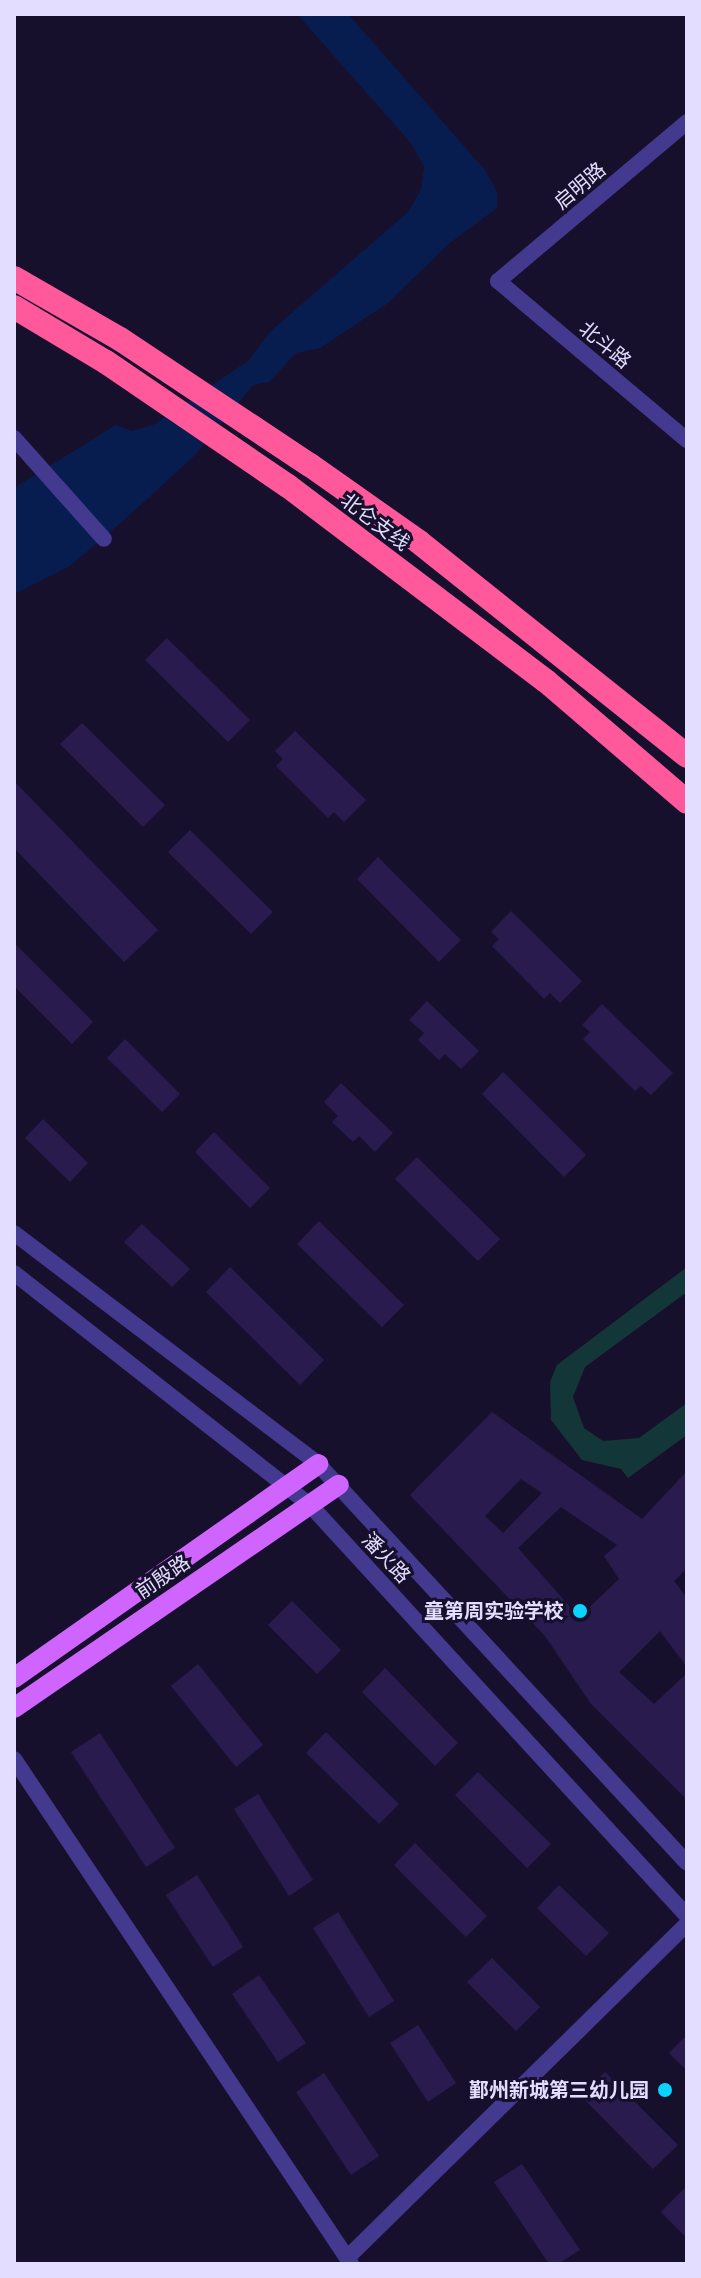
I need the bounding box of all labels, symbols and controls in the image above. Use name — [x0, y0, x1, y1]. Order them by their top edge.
street label: 启明路 — [549, 158, 611, 214]
street label: 北斗路 — [574, 317, 636, 373]
street label: 北仑支线 — [336, 488, 414, 556]
street label: 潘火路 — [357, 1528, 415, 1588]
street label: 前殷路 — [131, 1550, 195, 1604]
place label: 童第周实验学校 — [424, 1599, 564, 1623]
marker: 童第周实验学校 — [571, 1602, 589, 1620]
place label: 鄞州新城第三幼儿园 — [469, 2078, 649, 2102]
marker: 鄞州新城第三幼儿园 — [656, 2081, 674, 2099]

